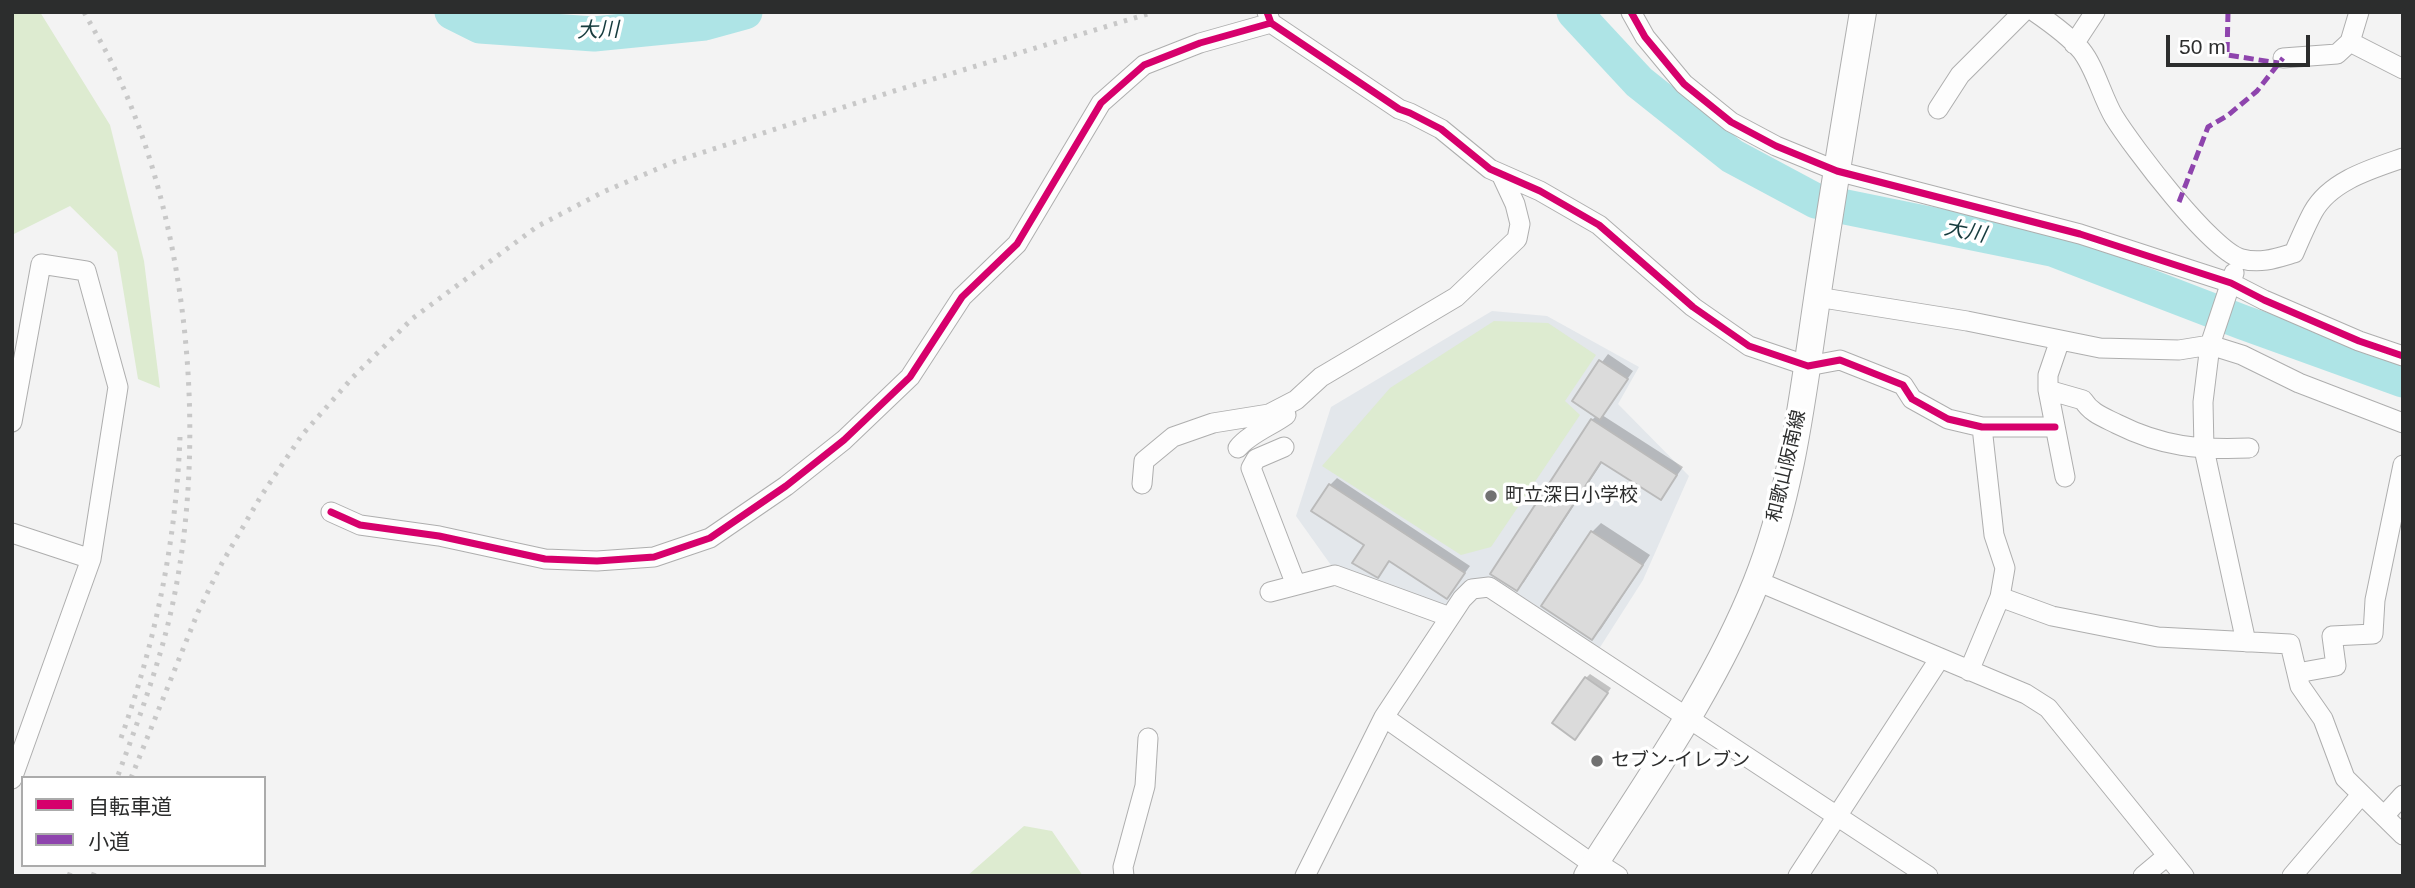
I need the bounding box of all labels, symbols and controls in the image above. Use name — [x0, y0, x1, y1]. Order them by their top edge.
water label: 大川 — [577, 18, 619, 44]
scale bar — [2170, 21, 2314, 65]
text: 50 m — [2179, 35, 2226, 58]
water label: 大川 — [1942, 216, 1988, 248]
street label: 和歌山阪南線 — [1763, 408, 1811, 524]
place label: 町立深日小学校 — [1505, 485, 1638, 507]
marker: 町立深日小学校 — [1483, 488, 1499, 504]
place label: セブン-イレブン — [1611, 750, 1750, 772]
marker: セブン-イレブン — [1589, 753, 1605, 769]
legend — [21, 776, 266, 867]
text: 自転車道 — [88, 795, 172, 818]
text: 小道 — [88, 830, 130, 853]

